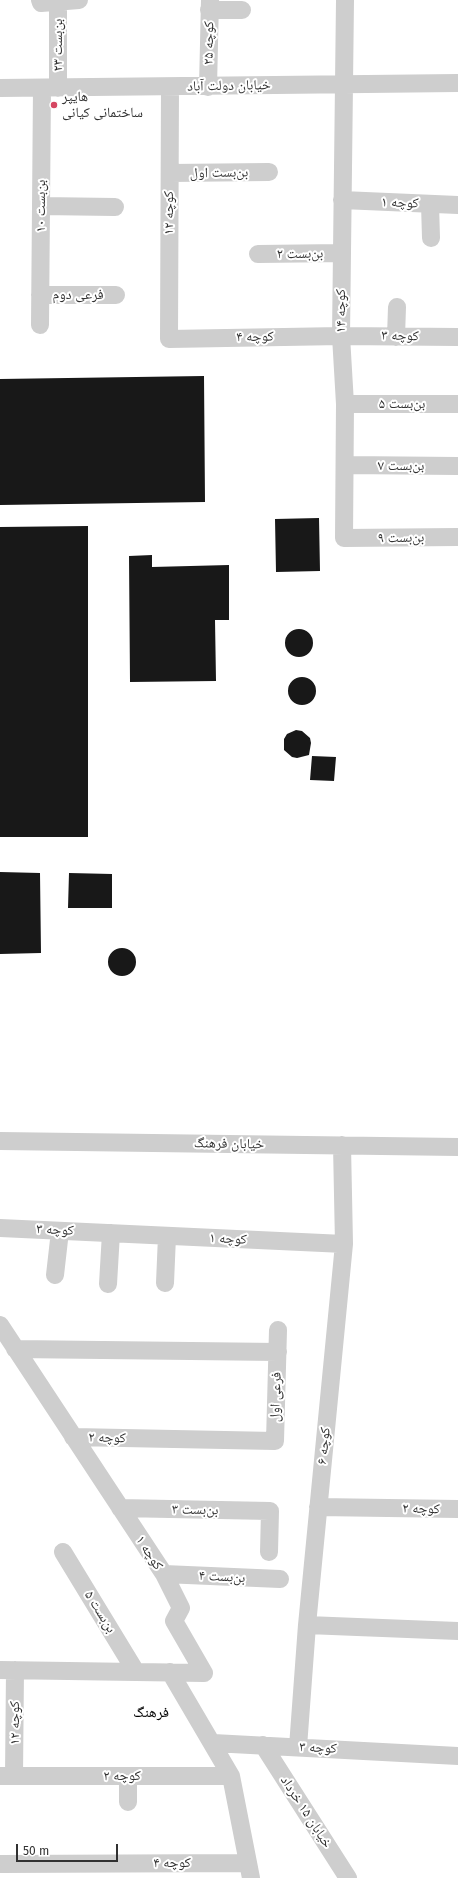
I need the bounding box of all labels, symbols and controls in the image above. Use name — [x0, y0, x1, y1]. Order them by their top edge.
street label: بن‌بست ۲۳ — [50, 19, 66, 71]
street label: کوچه ۲۵ — [200, 21, 218, 65]
street label: خیابان دولت آباد — [187, 77, 271, 95]
place label: هایپر ساختمانی کیانی — [62, 89, 143, 122]
marker: هایپر ساختمانی کیانی — [49, 100, 59, 110]
street label: بن‌بست اول — [190, 164, 248, 182]
street label: بن‌بست ۱۰ — [33, 180, 49, 232]
street label: کوچه ۱۲ — [161, 191, 177, 235]
street label: کوچه ۱ — [381, 194, 419, 212]
street label: بن‌بست ۲ — [277, 245, 323, 263]
street label: فرعی دوم — [52, 287, 104, 303]
street label: کوچه ۱۴ — [333, 289, 349, 333]
street label: کوچه ۳ — [381, 327, 419, 345]
street label: کوچه ۴ — [236, 328, 274, 346]
street label: بن‌بست ۵ — [379, 396, 425, 412]
street label: بن‌بست ۷ — [378, 458, 424, 474]
street label: بن‌بست ۹ — [378, 529, 424, 547]
street label: خیابان فرهنگ — [194, 1135, 264, 1153]
street label: کوچه ۳ — [36, 1221, 74, 1239]
street label: کوچه ۱ — [209, 1230, 247, 1248]
street label: فرعی اول — [267, 1372, 285, 1422]
street label: کوچه ۶ — [314, 1426, 334, 1466]
street label: کوچه ۲ — [88, 1429, 126, 1447]
street label: کوچه ۲ — [402, 1500, 440, 1518]
street label: بن‌بست ۳ — [172, 1501, 218, 1519]
street label: کوچه ۱ — [132, 1533, 166, 1573]
street label: بن‌بست ۴ — [198, 1567, 246, 1587]
street label: بن‌بست ۵ — [81, 1588, 119, 1636]
street label: کوچه ۱۲ — [7, 1701, 23, 1745]
district label: فرهنگ — [133, 1704, 169, 1722]
street label: کوچه ۳ — [299, 1739, 337, 1757]
street label: کوچه ۲ — [103, 1768, 141, 1784]
street label: خیابان ۱۵ خرداد — [276, 1773, 336, 1851]
scale bar — [18, 1836, 120, 1862]
text: 50 m — [23, 1844, 49, 1858]
street label: کوچه ۴ — [153, 1855, 191, 1871]

